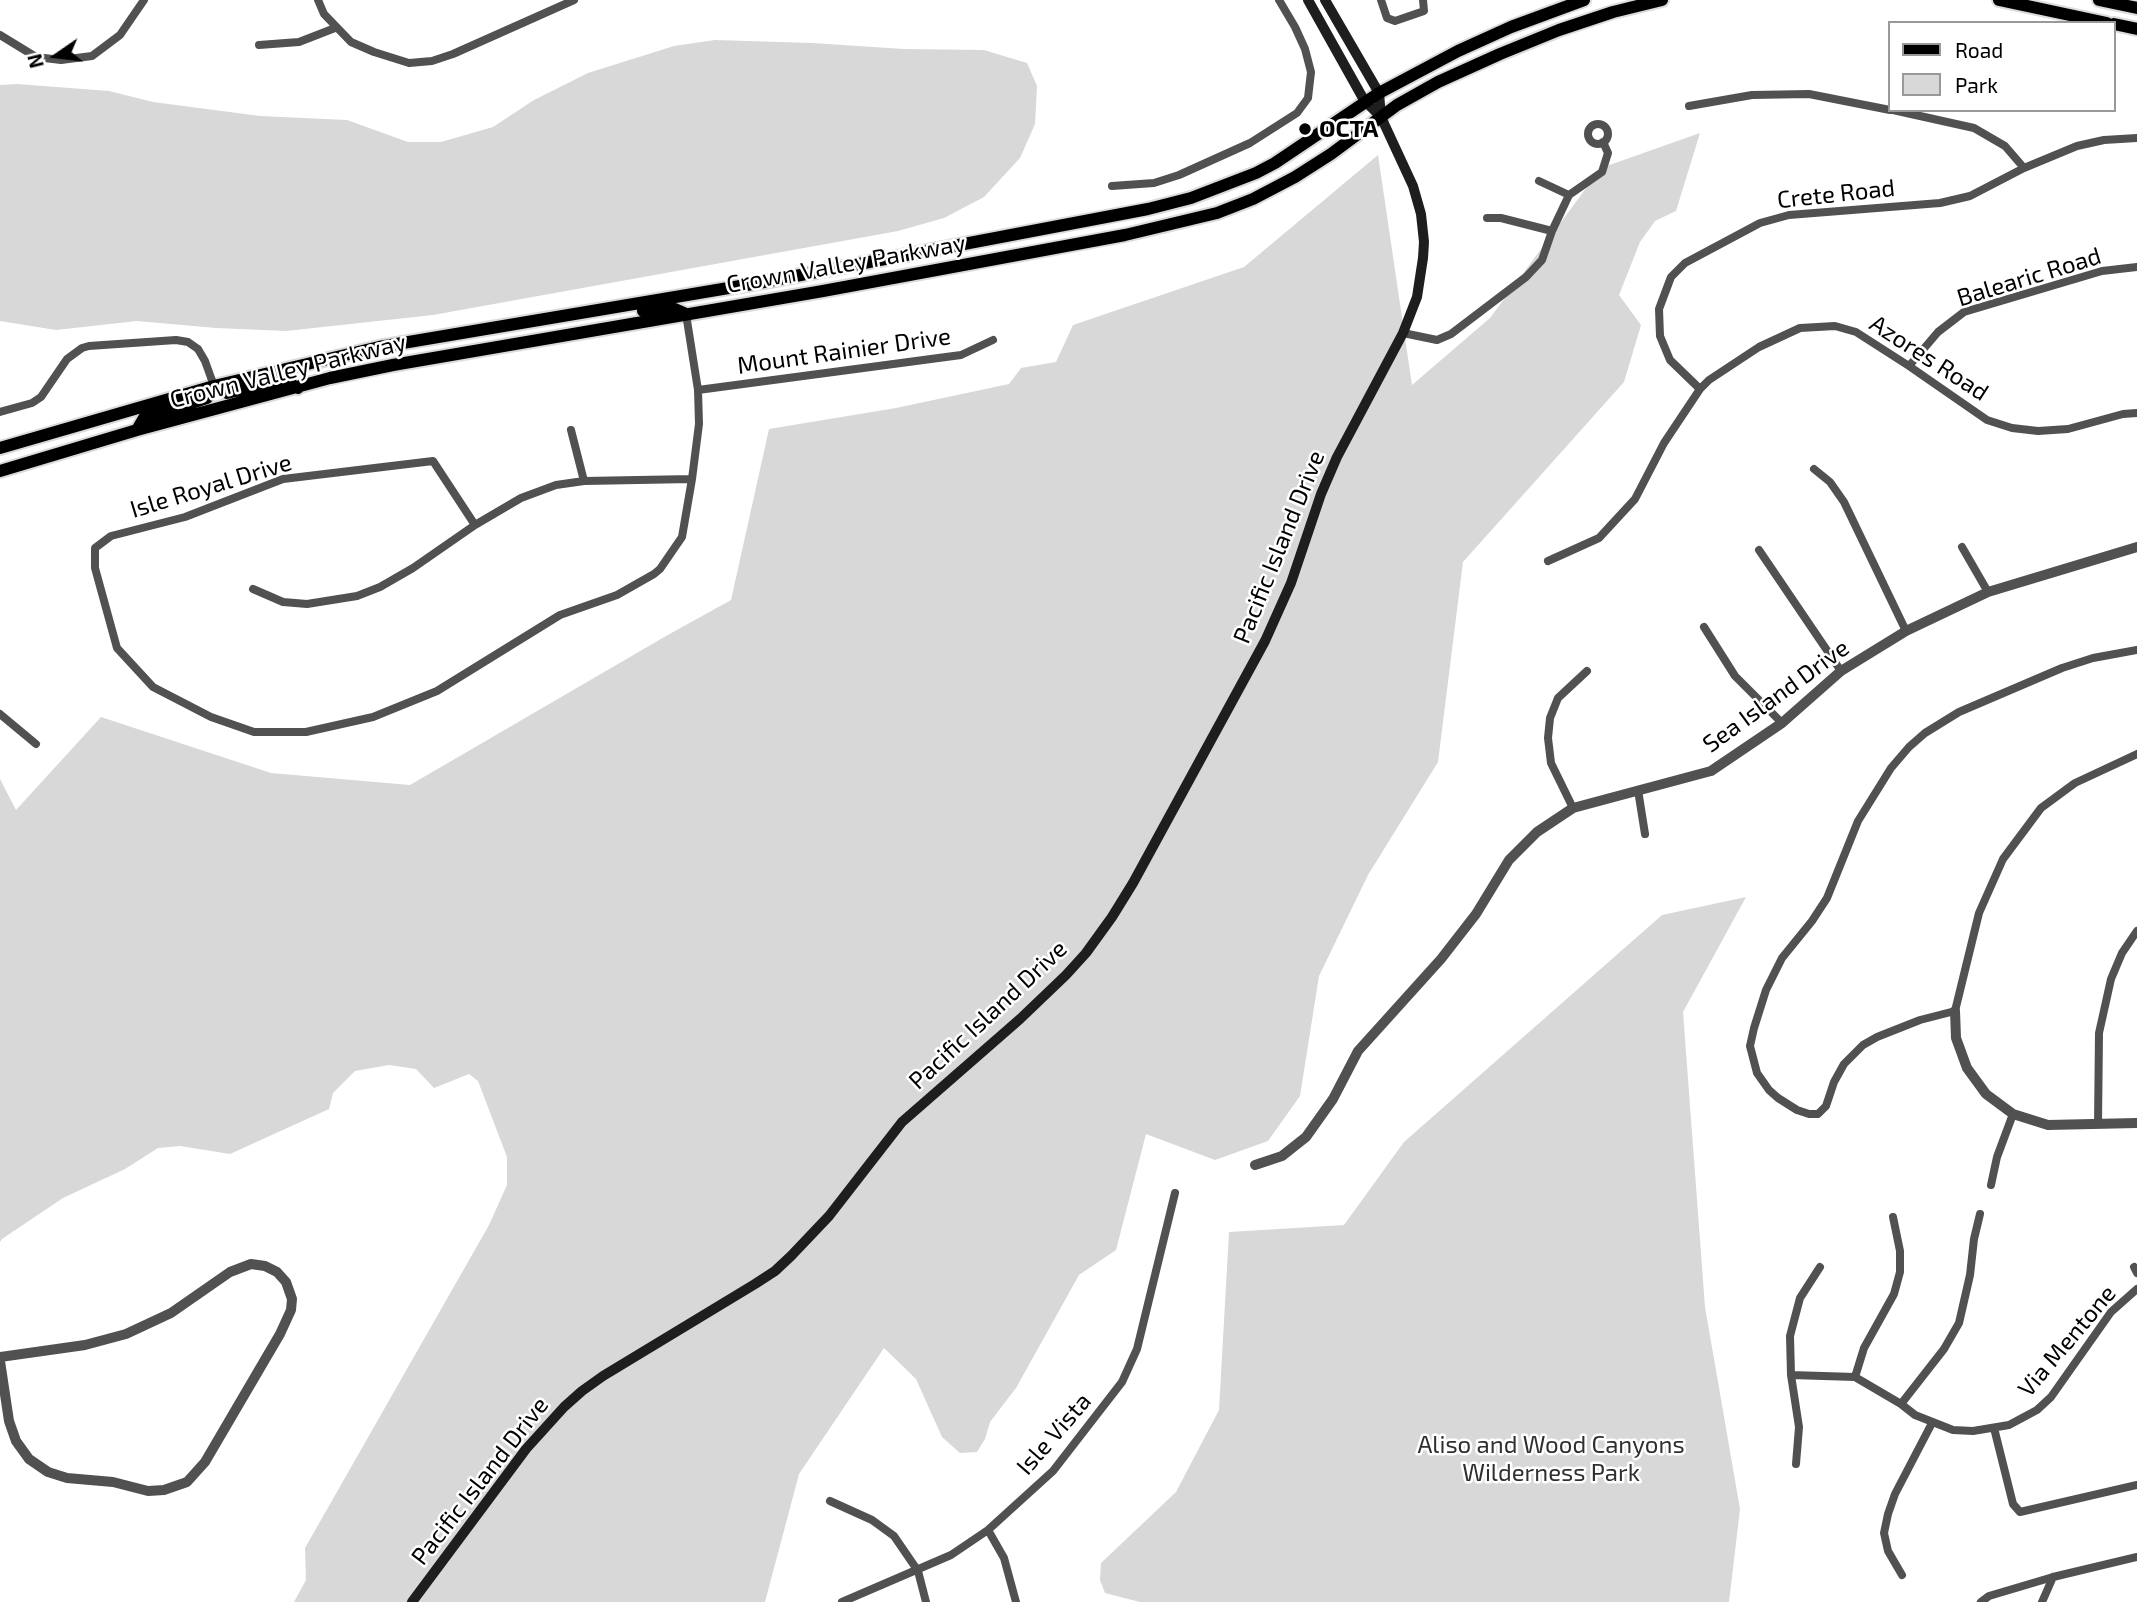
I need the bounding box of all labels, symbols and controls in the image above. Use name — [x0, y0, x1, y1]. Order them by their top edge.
north arrow — [21, 21, 91, 91]
legend — [1888, 21, 2116, 112]
text: Road — [1955, 37, 2003, 62]
text: N — [22, 52, 48, 71]
text: Park — [1955, 72, 1998, 97]
place label: OCTA — [1319, 115, 1378, 143]
marker: OCTA — [1297, 121, 1313, 137]
street label: Crete Road — [1776, 173, 1896, 215]
street label: Crown Valley Parkway — [724, 229, 968, 299]
street label: Balearic Road — [1953, 241, 2105, 313]
street label: Azores Road — [1864, 309, 1994, 407]
street label: Mount Rainier Drive — [735, 322, 953, 380]
street label: Crown Valley Parkway — [167, 328, 409, 414]
street label: Pacific Island Drive — [1227, 446, 1331, 648]
street label: Isle Royal Drive — [127, 448, 295, 524]
street label: Sea Island Drive — [1697, 633, 1855, 759]
street label: Pacific Island Drive — [903, 934, 1073, 1096]
street label: Via Mentone — [2012, 1279, 2122, 1403]
street label: Isle Vista — [1011, 1387, 1097, 1481]
street label: Pacific Island Drive — [405, 1391, 555, 1571]
park label: Aliso and Wood Canyons Wilderness Park — [1417, 1431, 1685, 1487]

